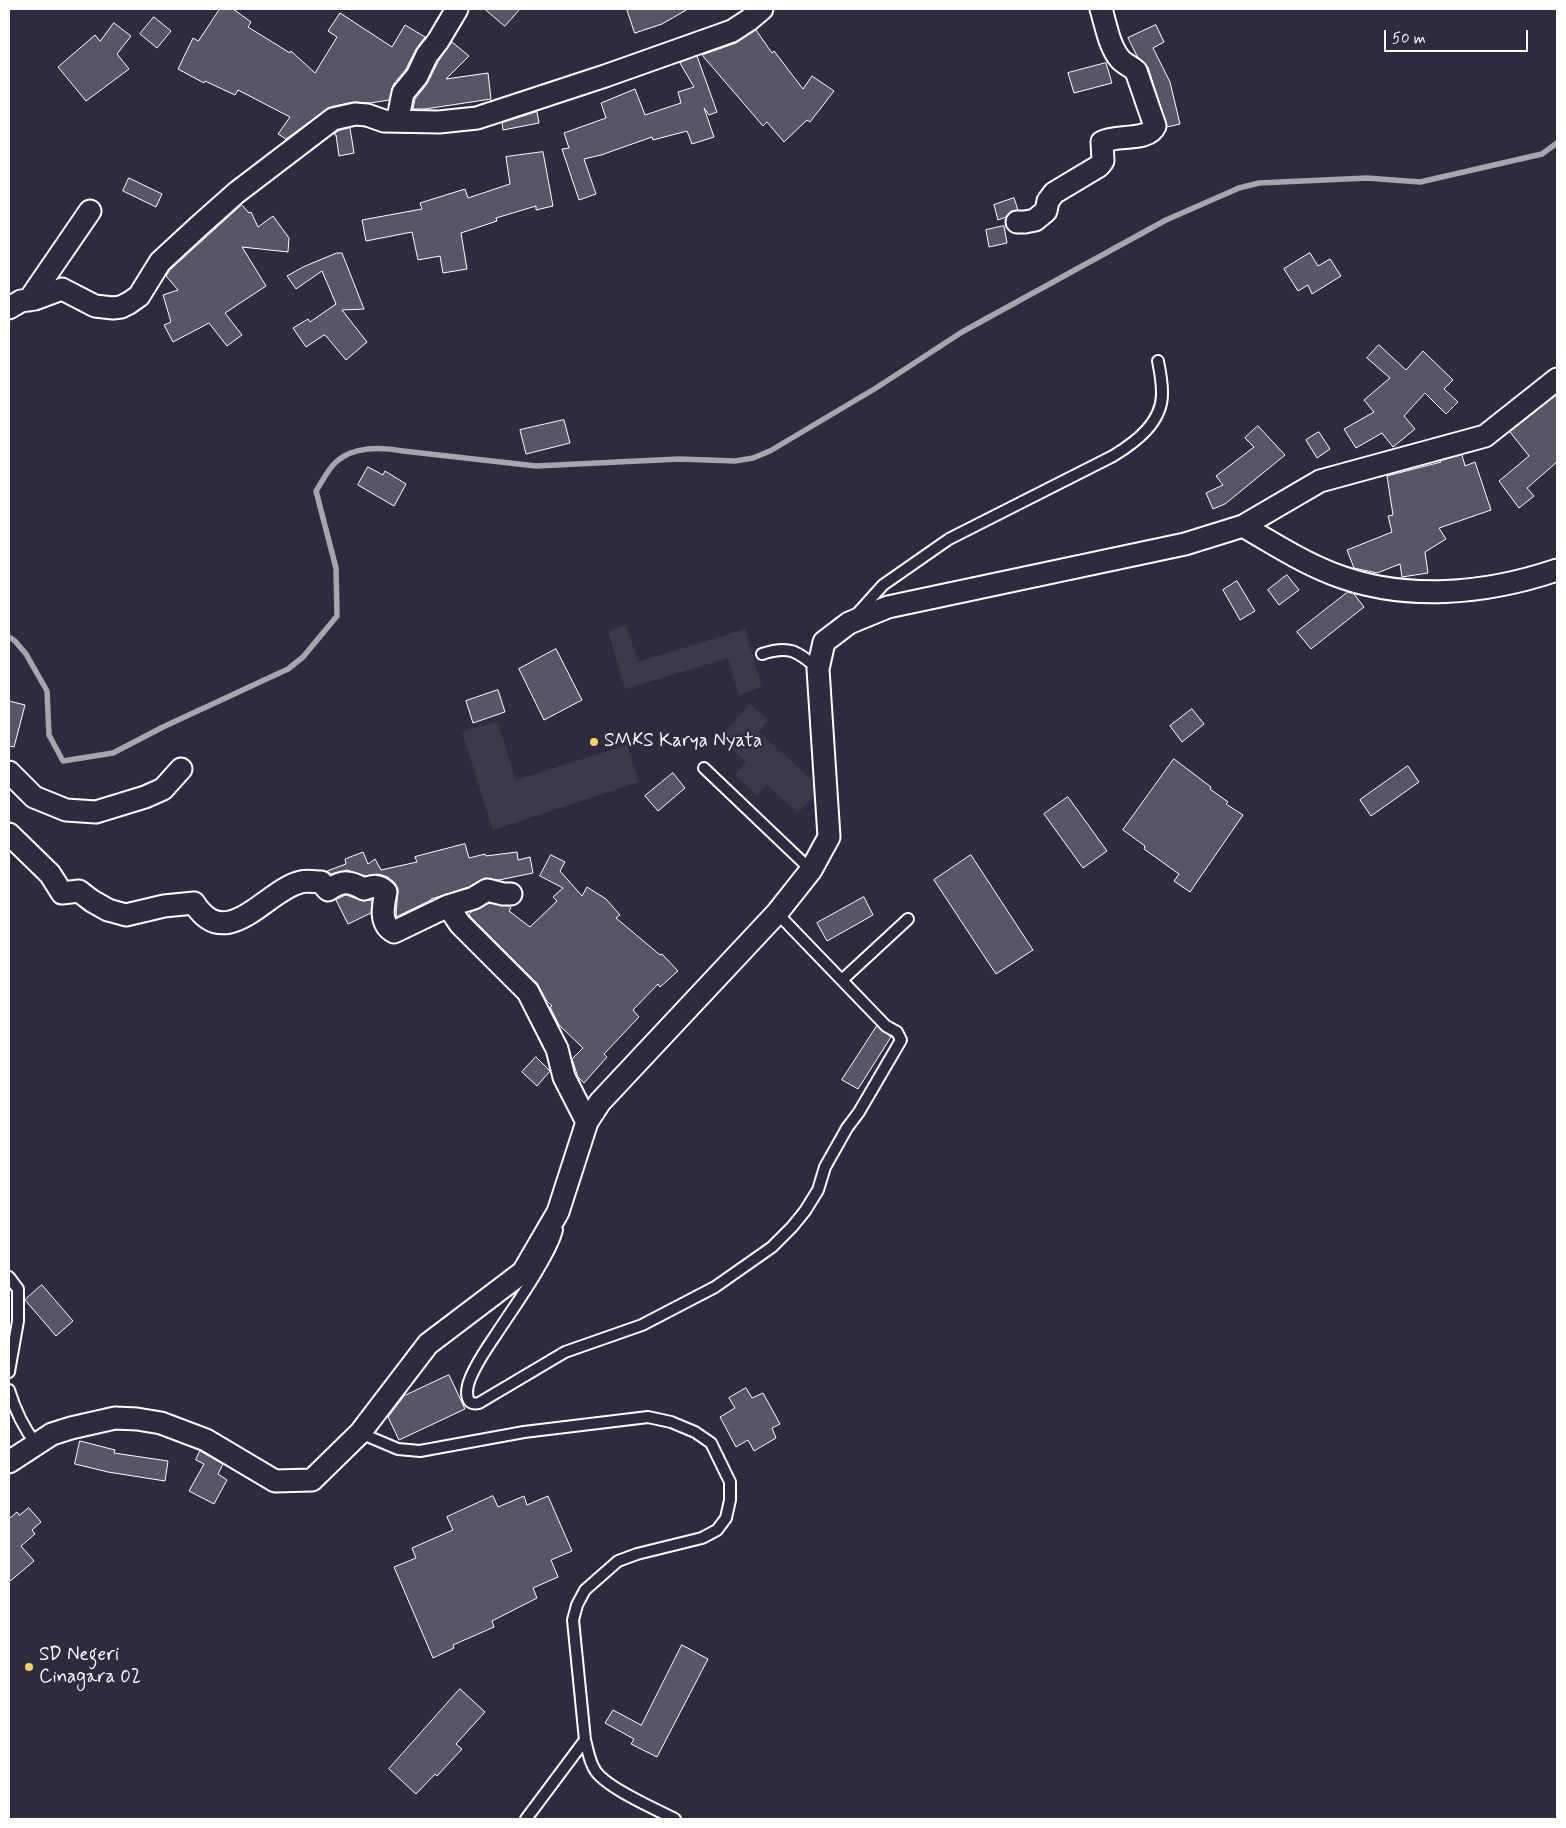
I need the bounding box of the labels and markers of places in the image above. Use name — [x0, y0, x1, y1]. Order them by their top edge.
place label: SMKS Karya Nyata — [604, 731, 762, 753]
marker: SMKS Karya Nyata — [588, 736, 600, 748]
place label: SD Negeri Cinagara 02 — [39, 1645, 141, 1689]
marker: SD Negeri Cinagara 02 — [23, 1661, 35, 1673]

